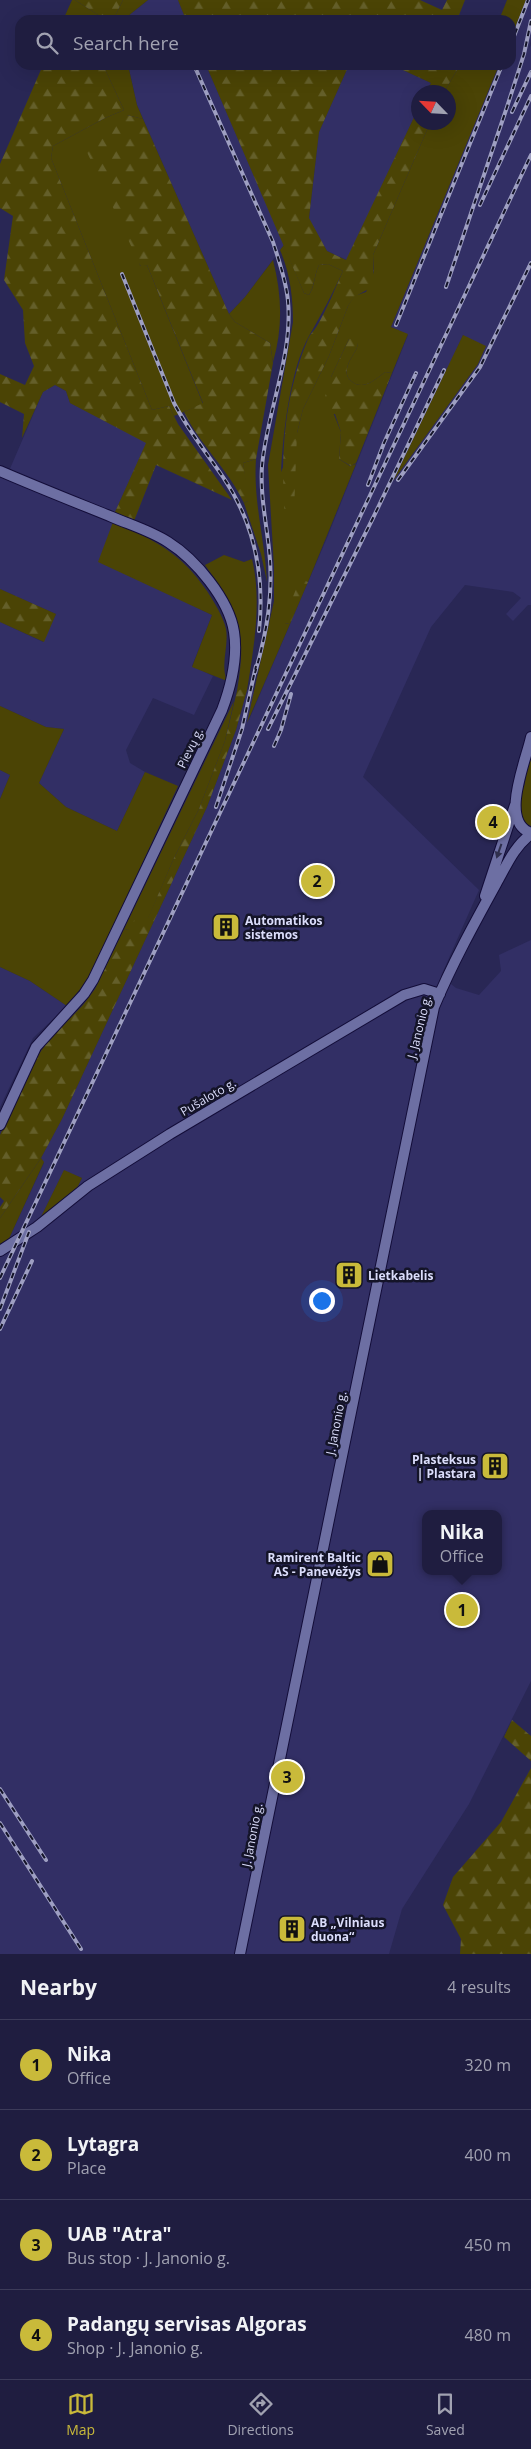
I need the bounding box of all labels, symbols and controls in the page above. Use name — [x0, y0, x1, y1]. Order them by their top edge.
search box — [15, 15, 516, 70]
icon: search — [33, 29, 61, 57]
text: Search here — [73, 30, 179, 56]
north arrow — [411, 85, 456, 130]
street label: Pievų g. — [173, 725, 207, 771]
pin: 4 — [477, 803, 509, 841]
one-way arrow — [495, 844, 503, 859]
pin: 2 — [301, 862, 333, 900]
building icon: Automatikos sistemos — [211, 912, 241, 942]
place label: Automatikos sistemos — [245, 912, 323, 943]
street label: J. Janonio g. — [403, 994, 435, 1061]
street label: Pušaloto g. — [177, 1074, 239, 1120]
building icon: Lietkabelis — [334, 1260, 364, 1290]
place label: Lietkabelis — [368, 1267, 433, 1284]
your location — [309, 1288, 335, 1314]
street label: J. Janonio g. — [321, 1390, 350, 1457]
place label: Plasteksus | Plastara — [412, 1451, 476, 1482]
building icon: Plasteksus | Plastara — [480, 1451, 510, 1481]
popup — [422, 1510, 502, 1575]
text: Nika — [440, 1519, 484, 1545]
text: Office — [440, 1545, 484, 1567]
place label: Ramirent Baltic AS - Panevėžys — [268, 1549, 361, 1580]
shop icon: Ramirent Baltic AS - Panevėžys — [365, 1549, 395, 1579]
pin: 1 — [446, 1591, 478, 1629]
pin: 3 — [271, 1758, 303, 1796]
street label: J. Janonio g. — [237, 1802, 266, 1869]
building icon: AB „Vilniaus duona“ — [277, 1914, 307, 1944]
place label: AB „Vilniaus duona“ — [311, 1914, 384, 1945]
text: Nearby — [20, 1973, 97, 2001]
text: 4 results — [447, 1976, 511, 1998]
text: Nika — [67, 2041, 112, 2067]
text: 1 — [31, 2054, 41, 2076]
text: 320 m — [465, 2054, 511, 2076]
text: Office — [67, 2067, 111, 2089]
text: Lytagra — [67, 2131, 139, 2157]
text: 2 — [31, 2144, 41, 2166]
text: 400 m — [465, 2144, 511, 2166]
text: Place — [67, 2157, 106, 2179]
text: UAB "Atra" — [67, 2221, 172, 2247]
text: 3 — [31, 2234, 41, 2256]
text: 450 m — [465, 2234, 511, 2256]
text: Bus stop · J. Janonio g. — [67, 2247, 230, 2269]
text: Padangų servisas Algoras — [67, 2311, 307, 2337]
text: 4 — [31, 2324, 41, 2346]
text: 480 m — [465, 2324, 511, 2346]
text: Shop · J. Janonio g. — [67, 2337, 203, 2359]
tab: Map — [66, 2390, 95, 2439]
tab: Directions — [227, 2390, 294, 2439]
tab: Saved — [426, 2390, 465, 2439]

